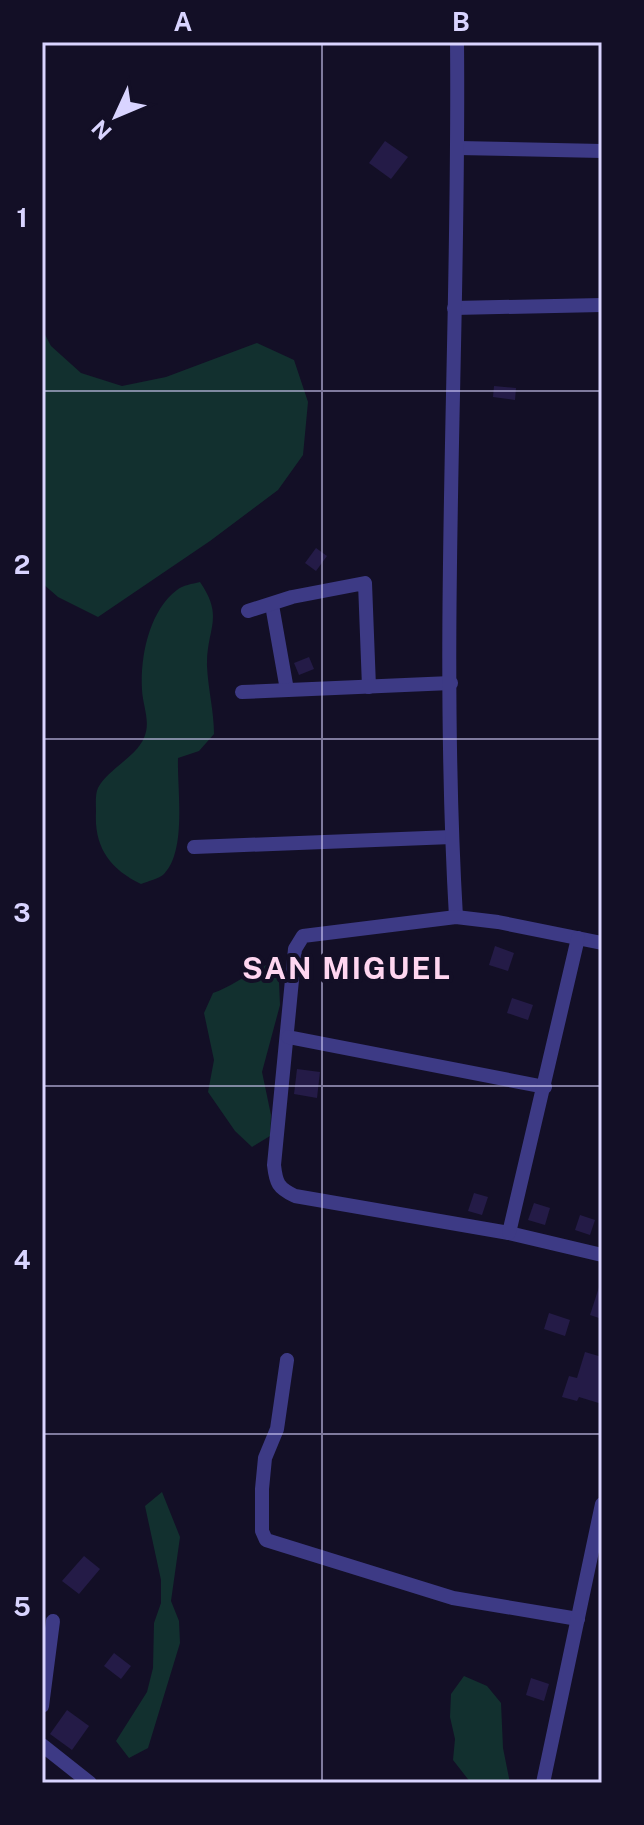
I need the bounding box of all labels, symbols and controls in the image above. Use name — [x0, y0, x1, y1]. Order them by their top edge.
text: A — [174, 6, 193, 37]
text: B — [452, 6, 470, 37]
north arrow — [76, 76, 156, 156]
text: N — [86, 115, 117, 145]
text: 1 — [16, 202, 28, 233]
text: 2 — [14, 549, 30, 580]
text: 3 — [13, 897, 31, 928]
district label: SAN MIGUEL — [242, 950, 452, 986]
text: 4 — [13, 1244, 31, 1275]
text: 5 — [13, 1591, 31, 1622]

